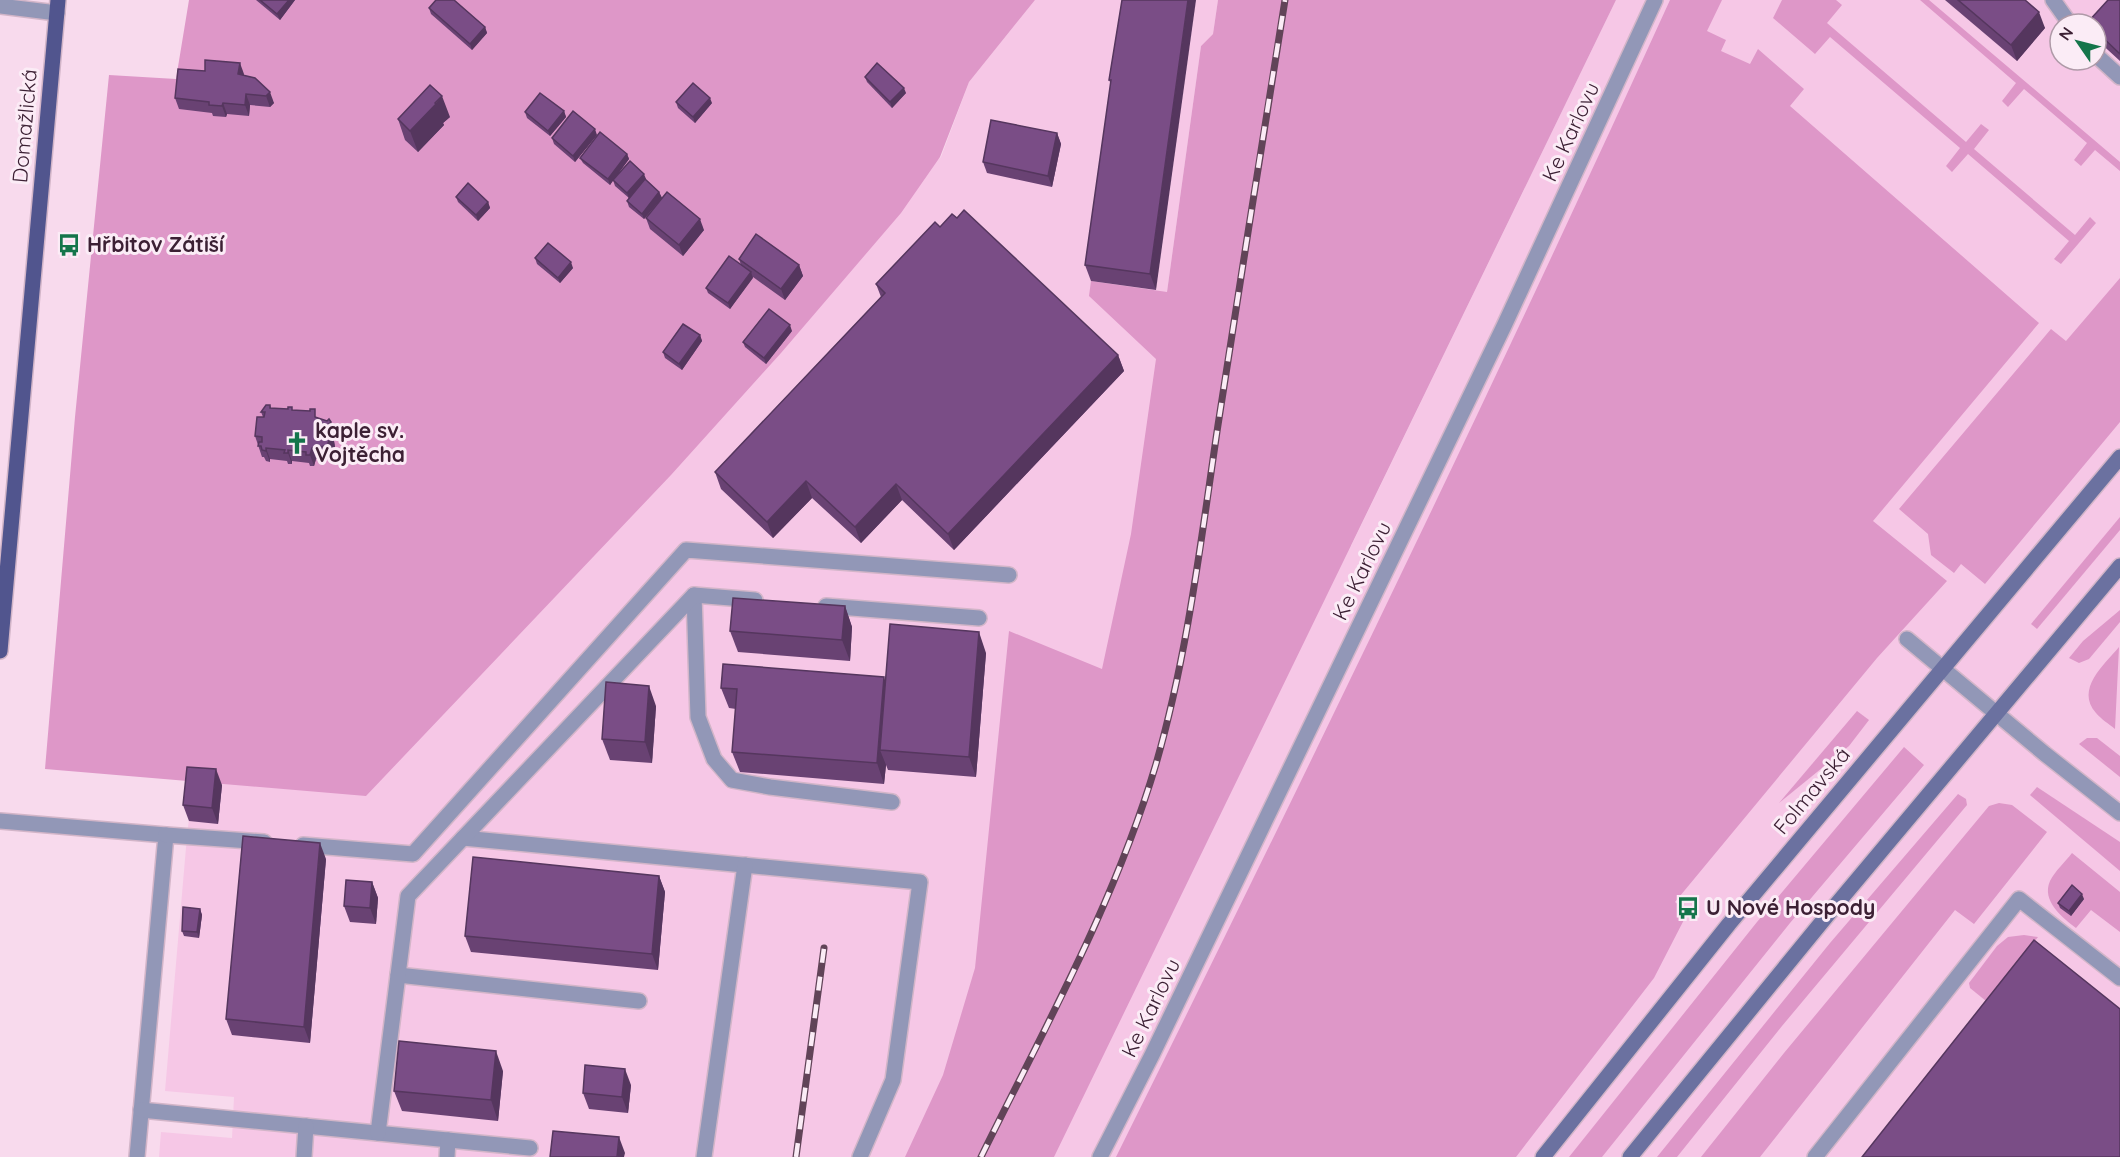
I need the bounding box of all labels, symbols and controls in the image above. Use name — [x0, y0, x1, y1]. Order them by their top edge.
north arrow — [2048, 12, 2108, 72]
text: N — [2054, 23, 2077, 44]
street label: Domažlická — [6, 68, 42, 184]
street label: Ke Karlovu — [1536, 78, 1604, 185]
place label: Hřbitov Zátiší — [87, 231, 225, 257]
bus stop icon: Hřbitov Zátiší — [56, 232, 82, 258]
place label: kaple sv. Vojtěcha — [315, 417, 405, 467]
church icon: kaple sv. Vojtěcha — [284, 430, 310, 456]
street label: Ke Karlovu — [1326, 517, 1396, 624]
street label: Folmavská — [1767, 742, 1855, 839]
place label: U Nové Hospody — [1706, 894, 1875, 920]
bus stop icon: U Nové Hospody — [1675, 895, 1701, 921]
street label: Ke Karlovu — [1115, 954, 1185, 1061]

